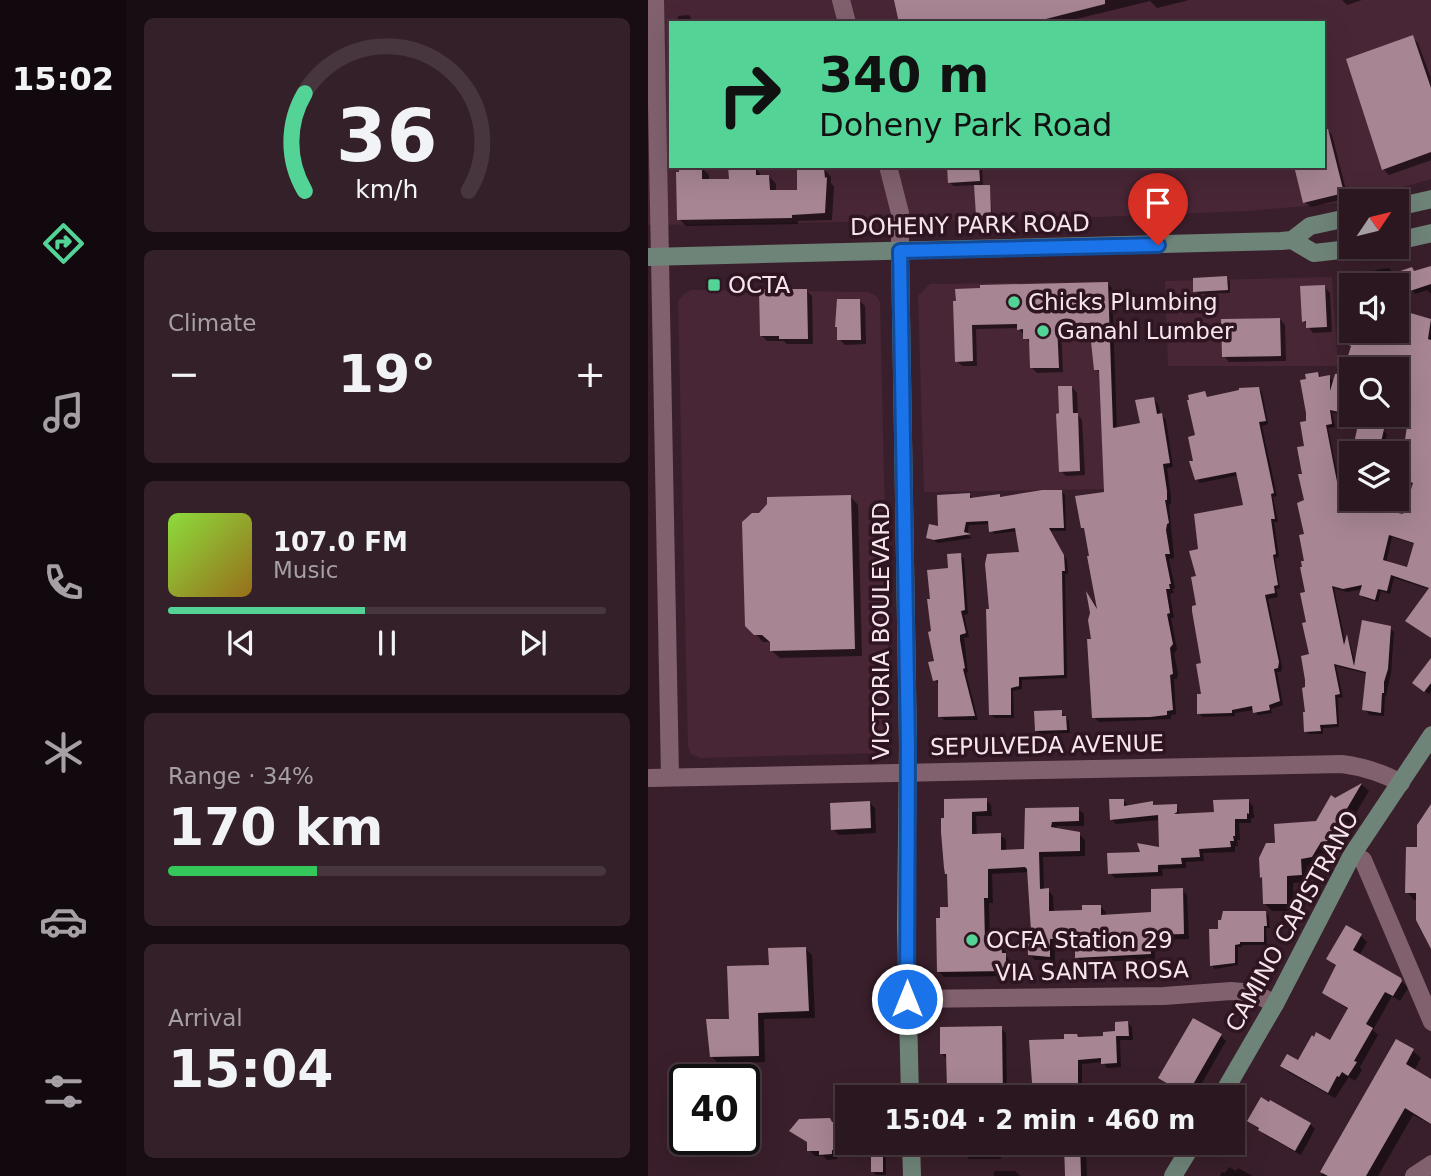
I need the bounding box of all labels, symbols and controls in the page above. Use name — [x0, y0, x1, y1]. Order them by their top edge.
text: 340 m — [819, 47, 989, 104]
icon: right — [704, 49, 795, 140]
text: 15:02 — [12, 60, 114, 98]
text: 36 — [336, 93, 438, 178]
text: Doheny Park Road — [819, 106, 1112, 144]
pin — [1128, 173, 1188, 245]
text: km/h — [355, 175, 419, 204]
icon: arrive — [1139, 184, 1177, 222]
north arrow — [1339, 189, 1409, 259]
map controls — [1339, 189, 1409, 511]
street label: DOHENY PARK ROAD — [850, 210, 1090, 240]
icon: directions — [39, 219, 88, 268]
place label: OCTA — [728, 272, 790, 298]
button: sound — [1339, 273, 1409, 343]
marker: OCTA — [706, 277, 722, 293]
place label: Chicks Plumbing — [1028, 289, 1218, 315]
marker: Chicks Plumbing — [1006, 294, 1022, 310]
text: Climate — [168, 310, 257, 336]
place label: Ganahl Lumber — [1057, 318, 1234, 344]
marker: Ganahl Lumber — [1035, 323, 1051, 339]
text: 19° — [338, 344, 436, 404]
text: − — [168, 352, 200, 396]
text: + — [574, 352, 606, 396]
button: search — [1339, 357, 1409, 427]
icon: music — [39, 388, 88, 437]
button: layers — [1339, 441, 1409, 511]
street label: VICTORIA BOULEVARD — [868, 502, 894, 760]
text: 107.0 FM — [273, 527, 408, 557]
text: Music — [273, 557, 338, 583]
icon: phone — [39, 558, 88, 607]
icon: previous — [222, 624, 260, 662]
icon: pause — [368, 624, 406, 662]
icon: next — [514, 624, 552, 662]
icon: climate — [39, 728, 88, 777]
street label: SEPULVEDA AVENUE — [930, 730, 1164, 760]
text: Range · 34% — [168, 763, 314, 789]
text: 170 km — [168, 797, 383, 857]
street label: CAMINO CAPISTRANO — [1220, 806, 1364, 1036]
icon: car — [39, 897, 88, 946]
place label: OCFA Station 29 — [986, 927, 1173, 953]
marker: OCFA Station 29 — [964, 932, 980, 948]
street label: VIA SANTA ROSA — [995, 956, 1189, 986]
position arrow — [870, 962, 944, 1036]
text: Arrival — [168, 1005, 243, 1031]
text: 15:04 — [168, 1039, 334, 1099]
speed limit sign: 40 — [669, 1064, 760, 1155]
icon: filters — [39, 1067, 88, 1116]
text: 15:04 · 2 min · 460 m — [885, 1105, 1195, 1135]

